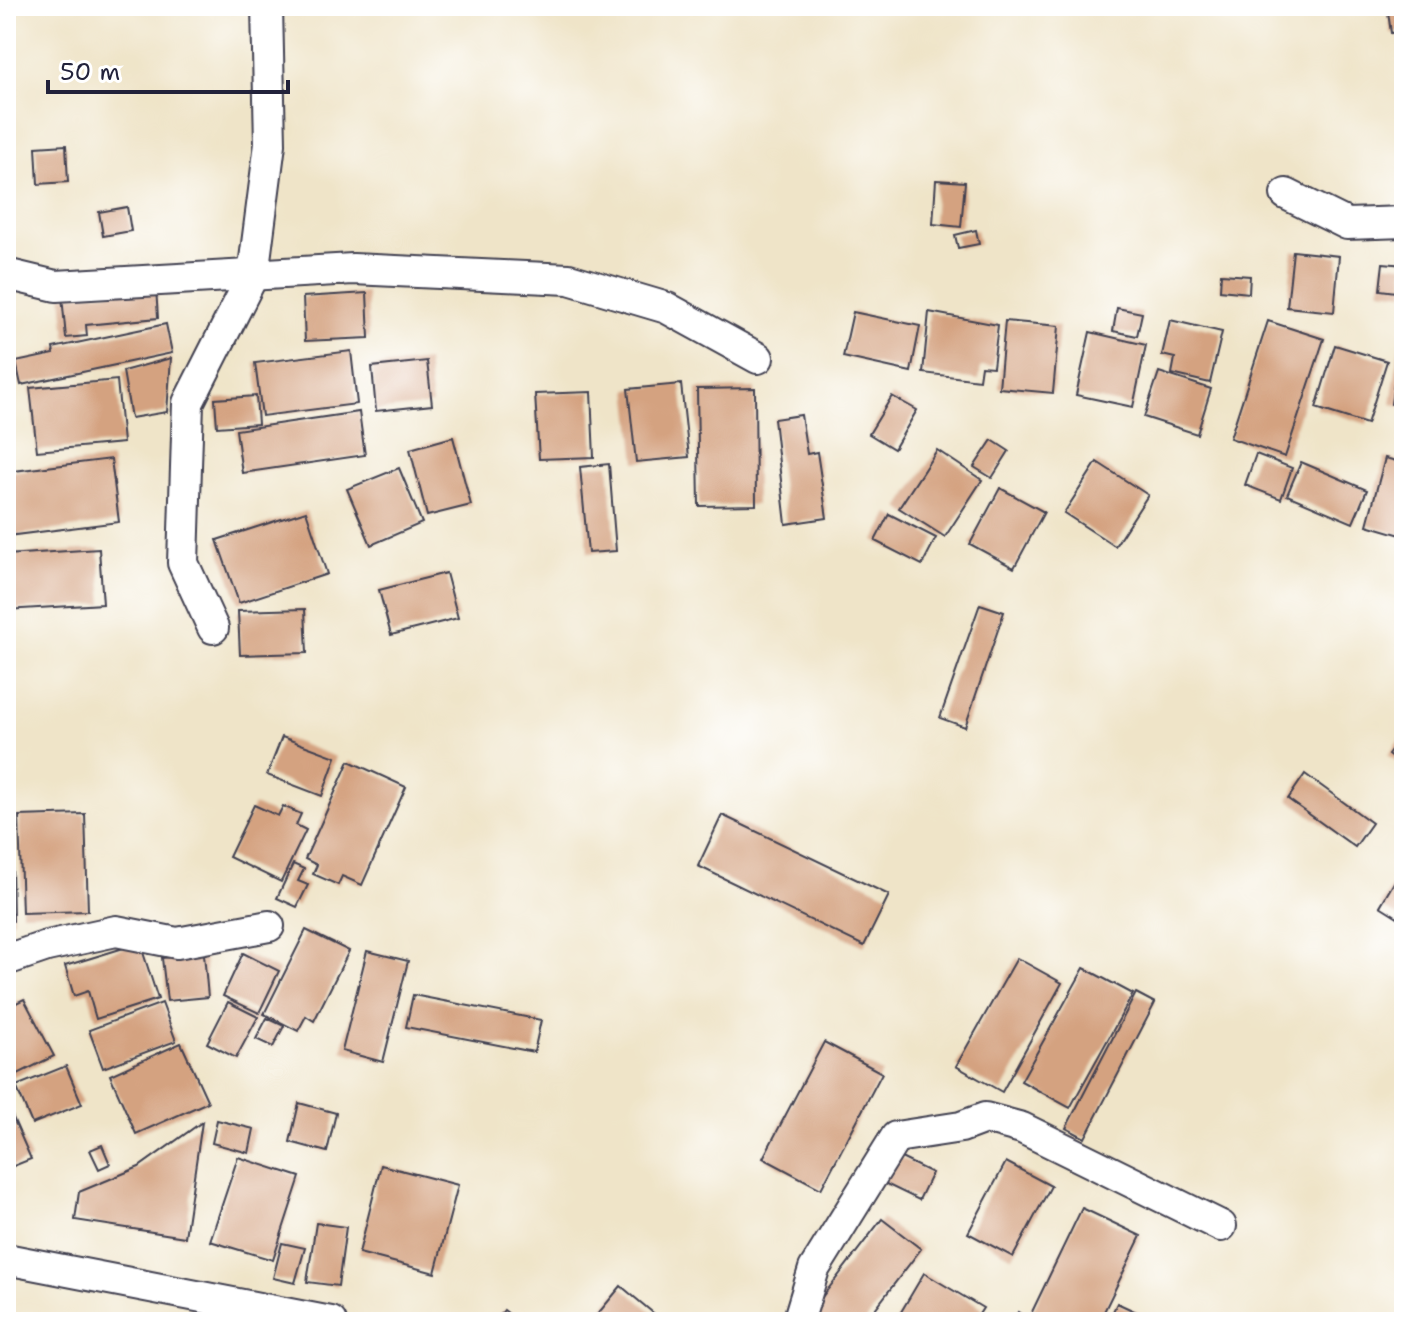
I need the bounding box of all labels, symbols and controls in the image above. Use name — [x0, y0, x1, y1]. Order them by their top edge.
scale bar — [48, 44, 288, 94]
text: 50 m — [60, 56, 120, 88]

